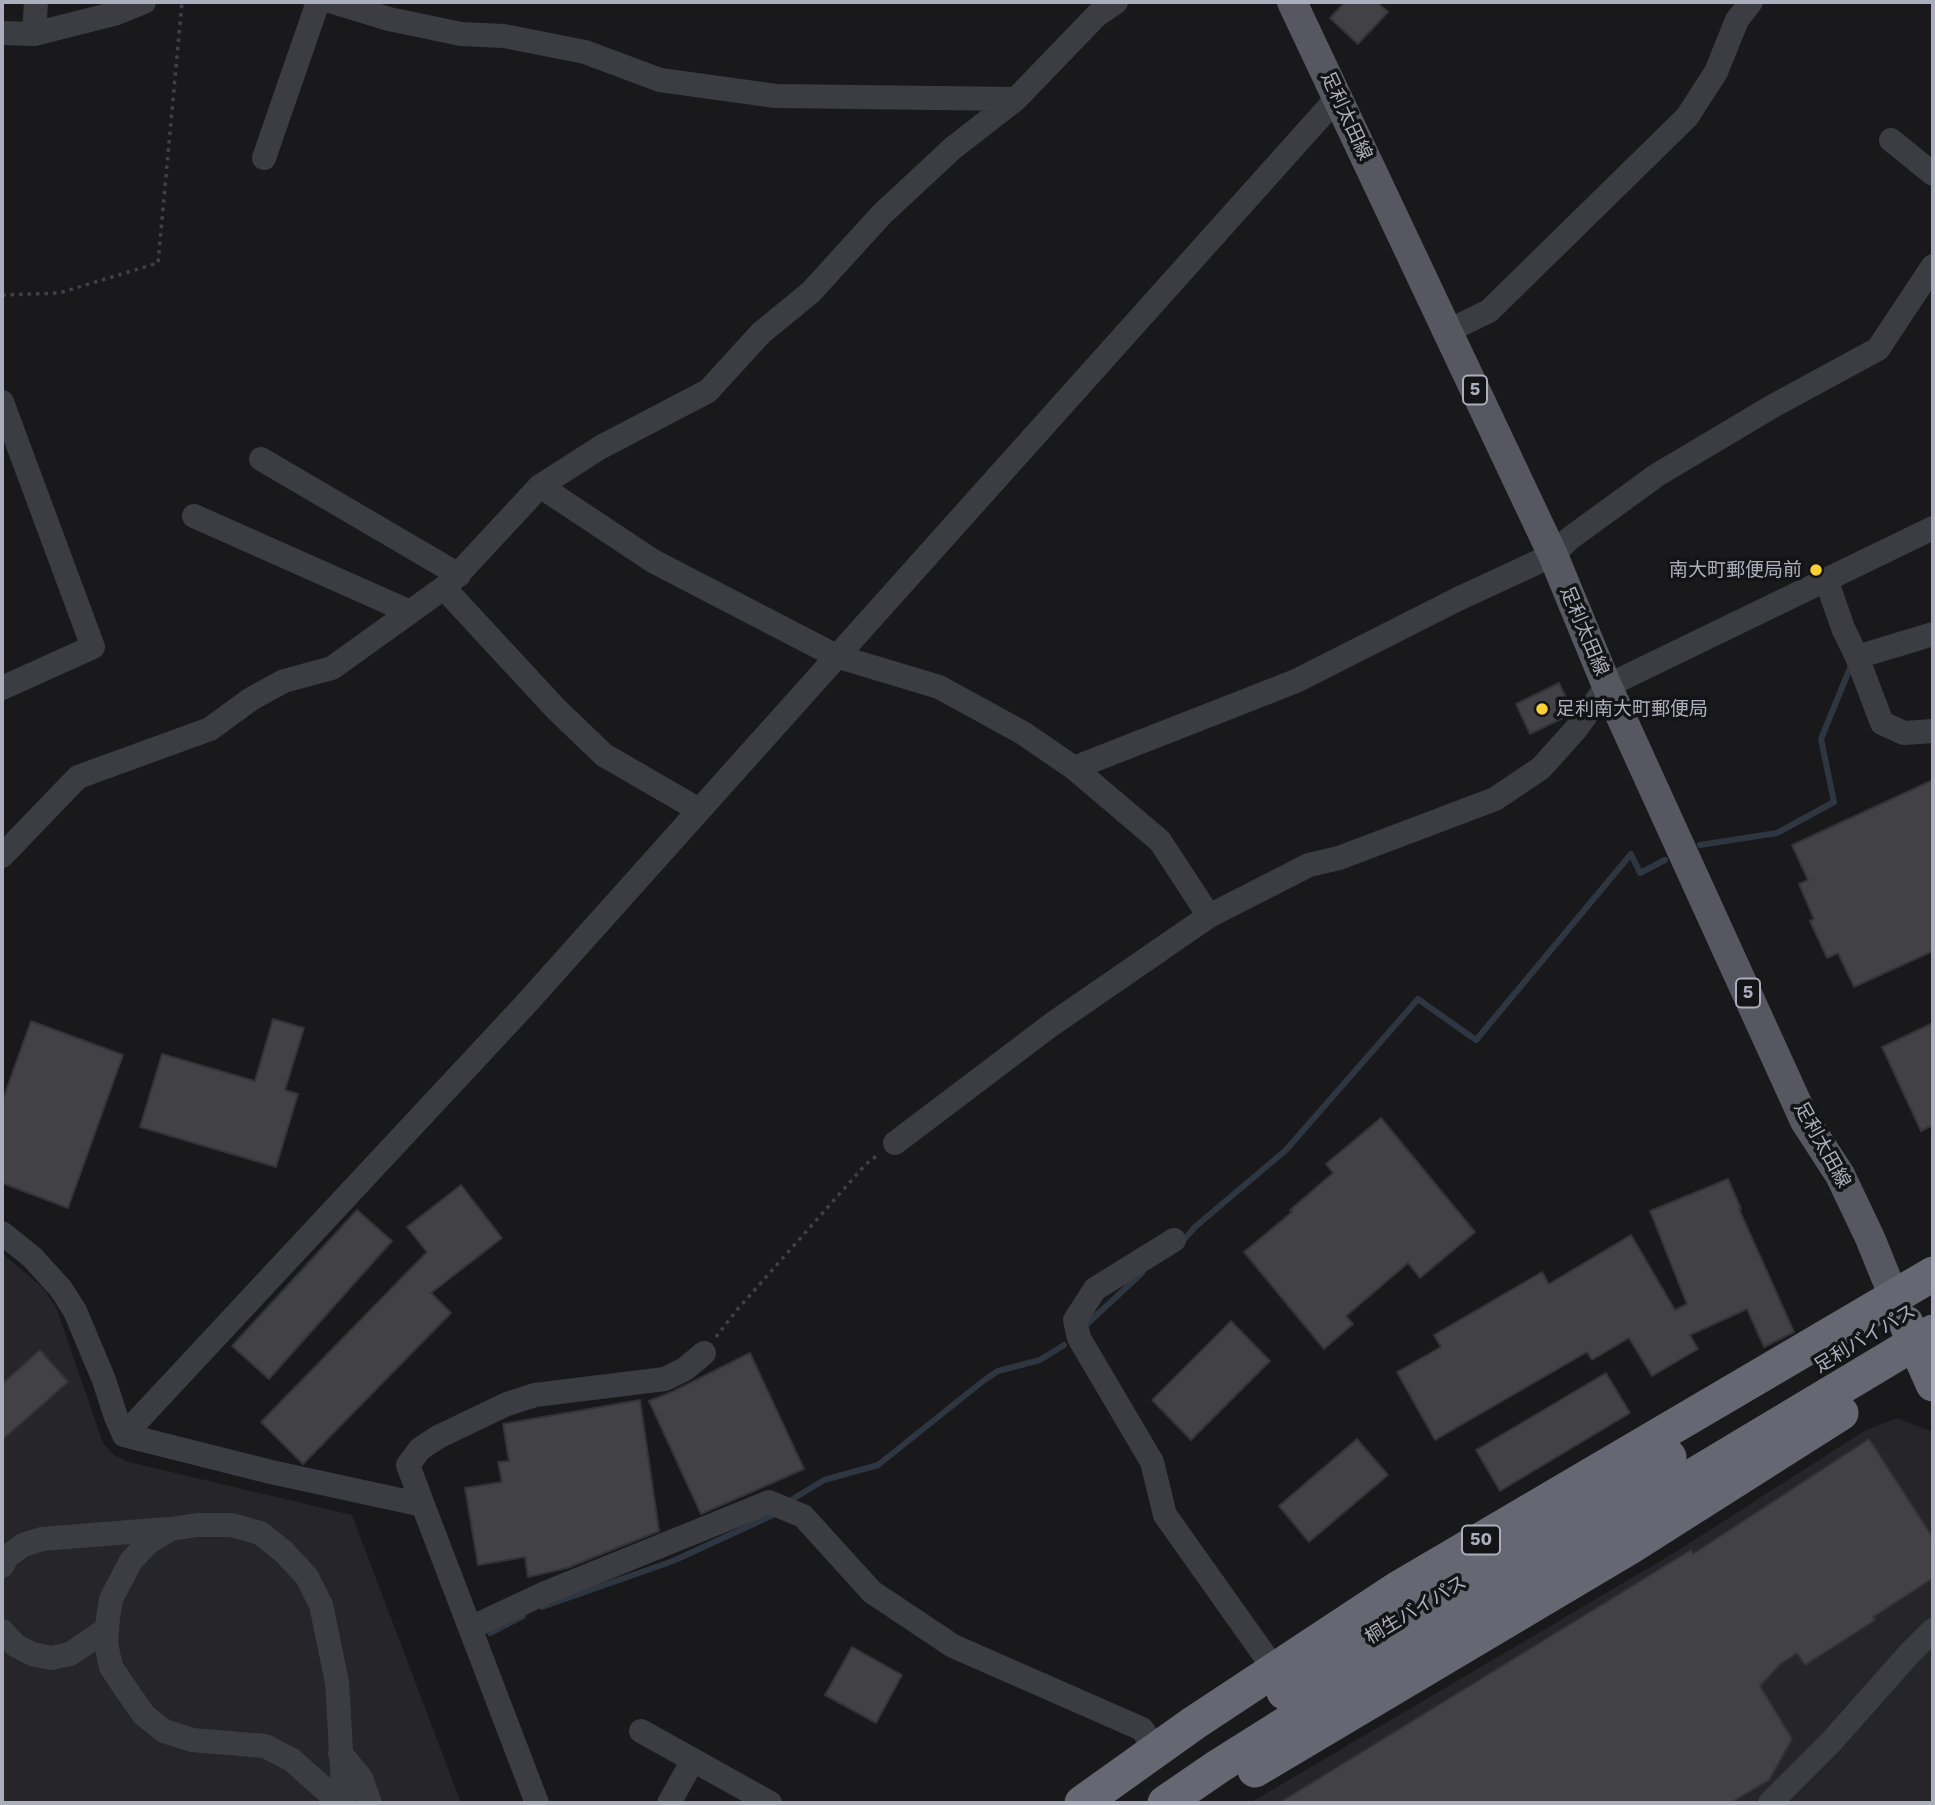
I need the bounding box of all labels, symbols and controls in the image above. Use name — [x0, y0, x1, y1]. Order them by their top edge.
street label: 足利太田線 — [1316, 68, 1376, 164]
road number: 5 — [1463, 376, 1487, 404]
place label: 南大町郵便局前 — [1669, 559, 1802, 581]
marker: 南大町郵便局前 — [1808, 562, 1824, 578]
street label: 足利太田線 — [1555, 583, 1613, 679]
place label: 足利南大町郵便局 — [1556, 698, 1708, 720]
marker: 足利南大町郵便局 — [1534, 701, 1550, 717]
road number: 5 — [1736, 978, 1760, 1008]
street label: 足利太田線 — [1789, 1098, 1855, 1192]
street label: 足利バイパス — [1810, 1300, 1920, 1378]
road number: 50 — [1462, 1526, 1500, 1554]
street label: 桐生バイパス — [1361, 1571, 1471, 1649]

